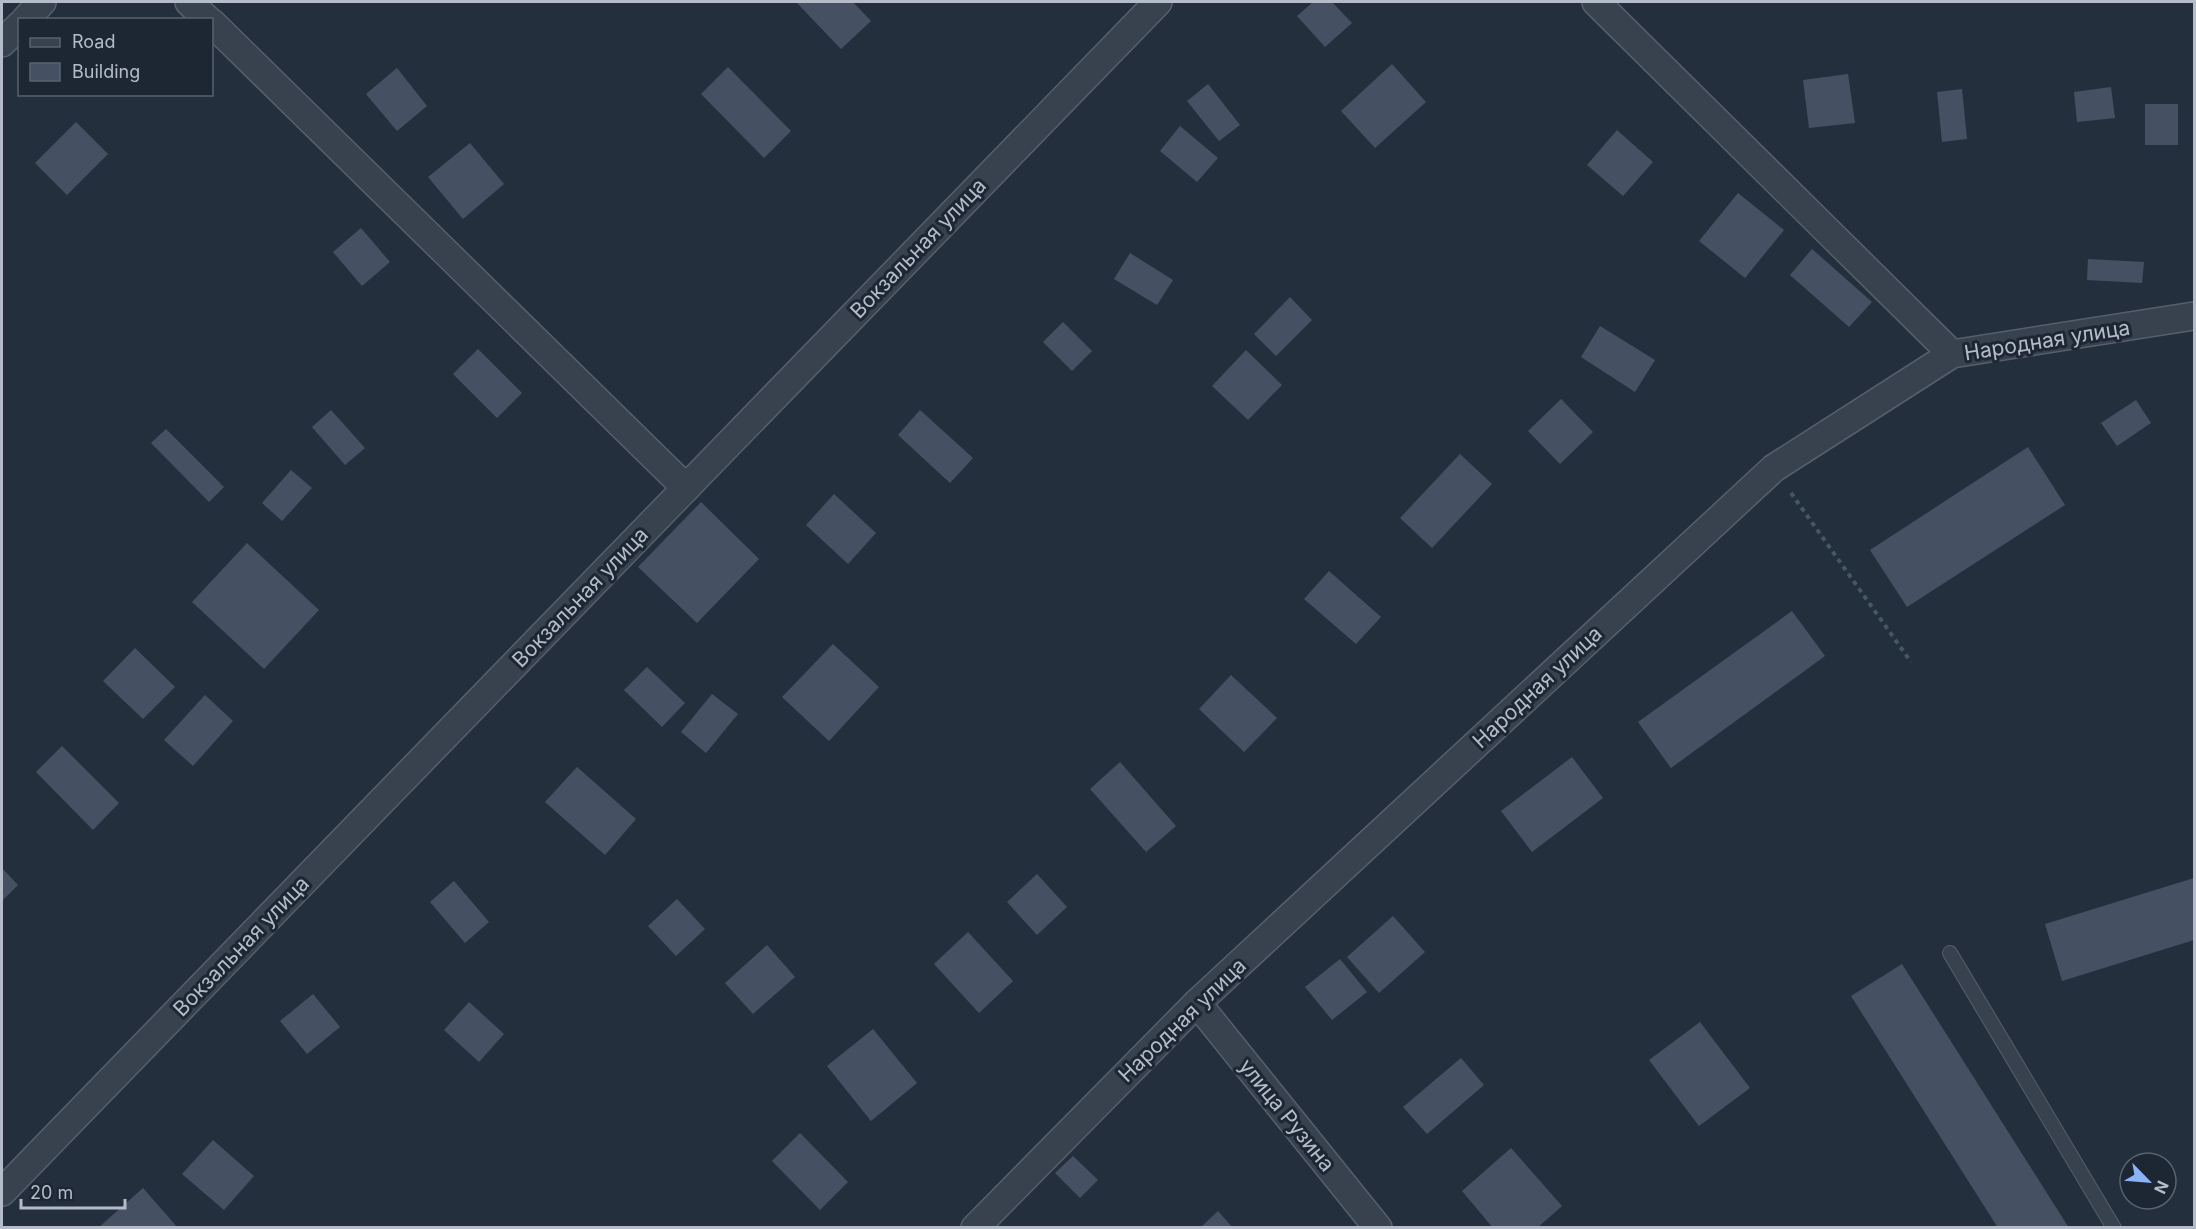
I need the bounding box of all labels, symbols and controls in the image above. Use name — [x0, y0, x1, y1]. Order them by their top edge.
legend — [18, 18, 213, 96]
text: Road — [72, 31, 115, 52]
text: Building — [72, 61, 140, 82]
street label: Вокзальная улица — [845, 173, 991, 323]
street label: Народная улица — [1962, 315, 2132, 365]
street label: Вокзальная улица — [507, 522, 653, 672]
street label: Народная улица — [1467, 621, 1607, 753]
street label: Вокзальная улица — [168, 871, 314, 1021]
street label: Народная улица — [1113, 953, 1251, 1087]
street label: улица Рузина — [1234, 1054, 1340, 1176]
north arrow — [2118, 1151, 2178, 1211]
scale bar — [21, 1172, 124, 1210]
text: N — [2150, 1178, 2173, 1197]
text: 20 m — [30, 1182, 73, 1203]

